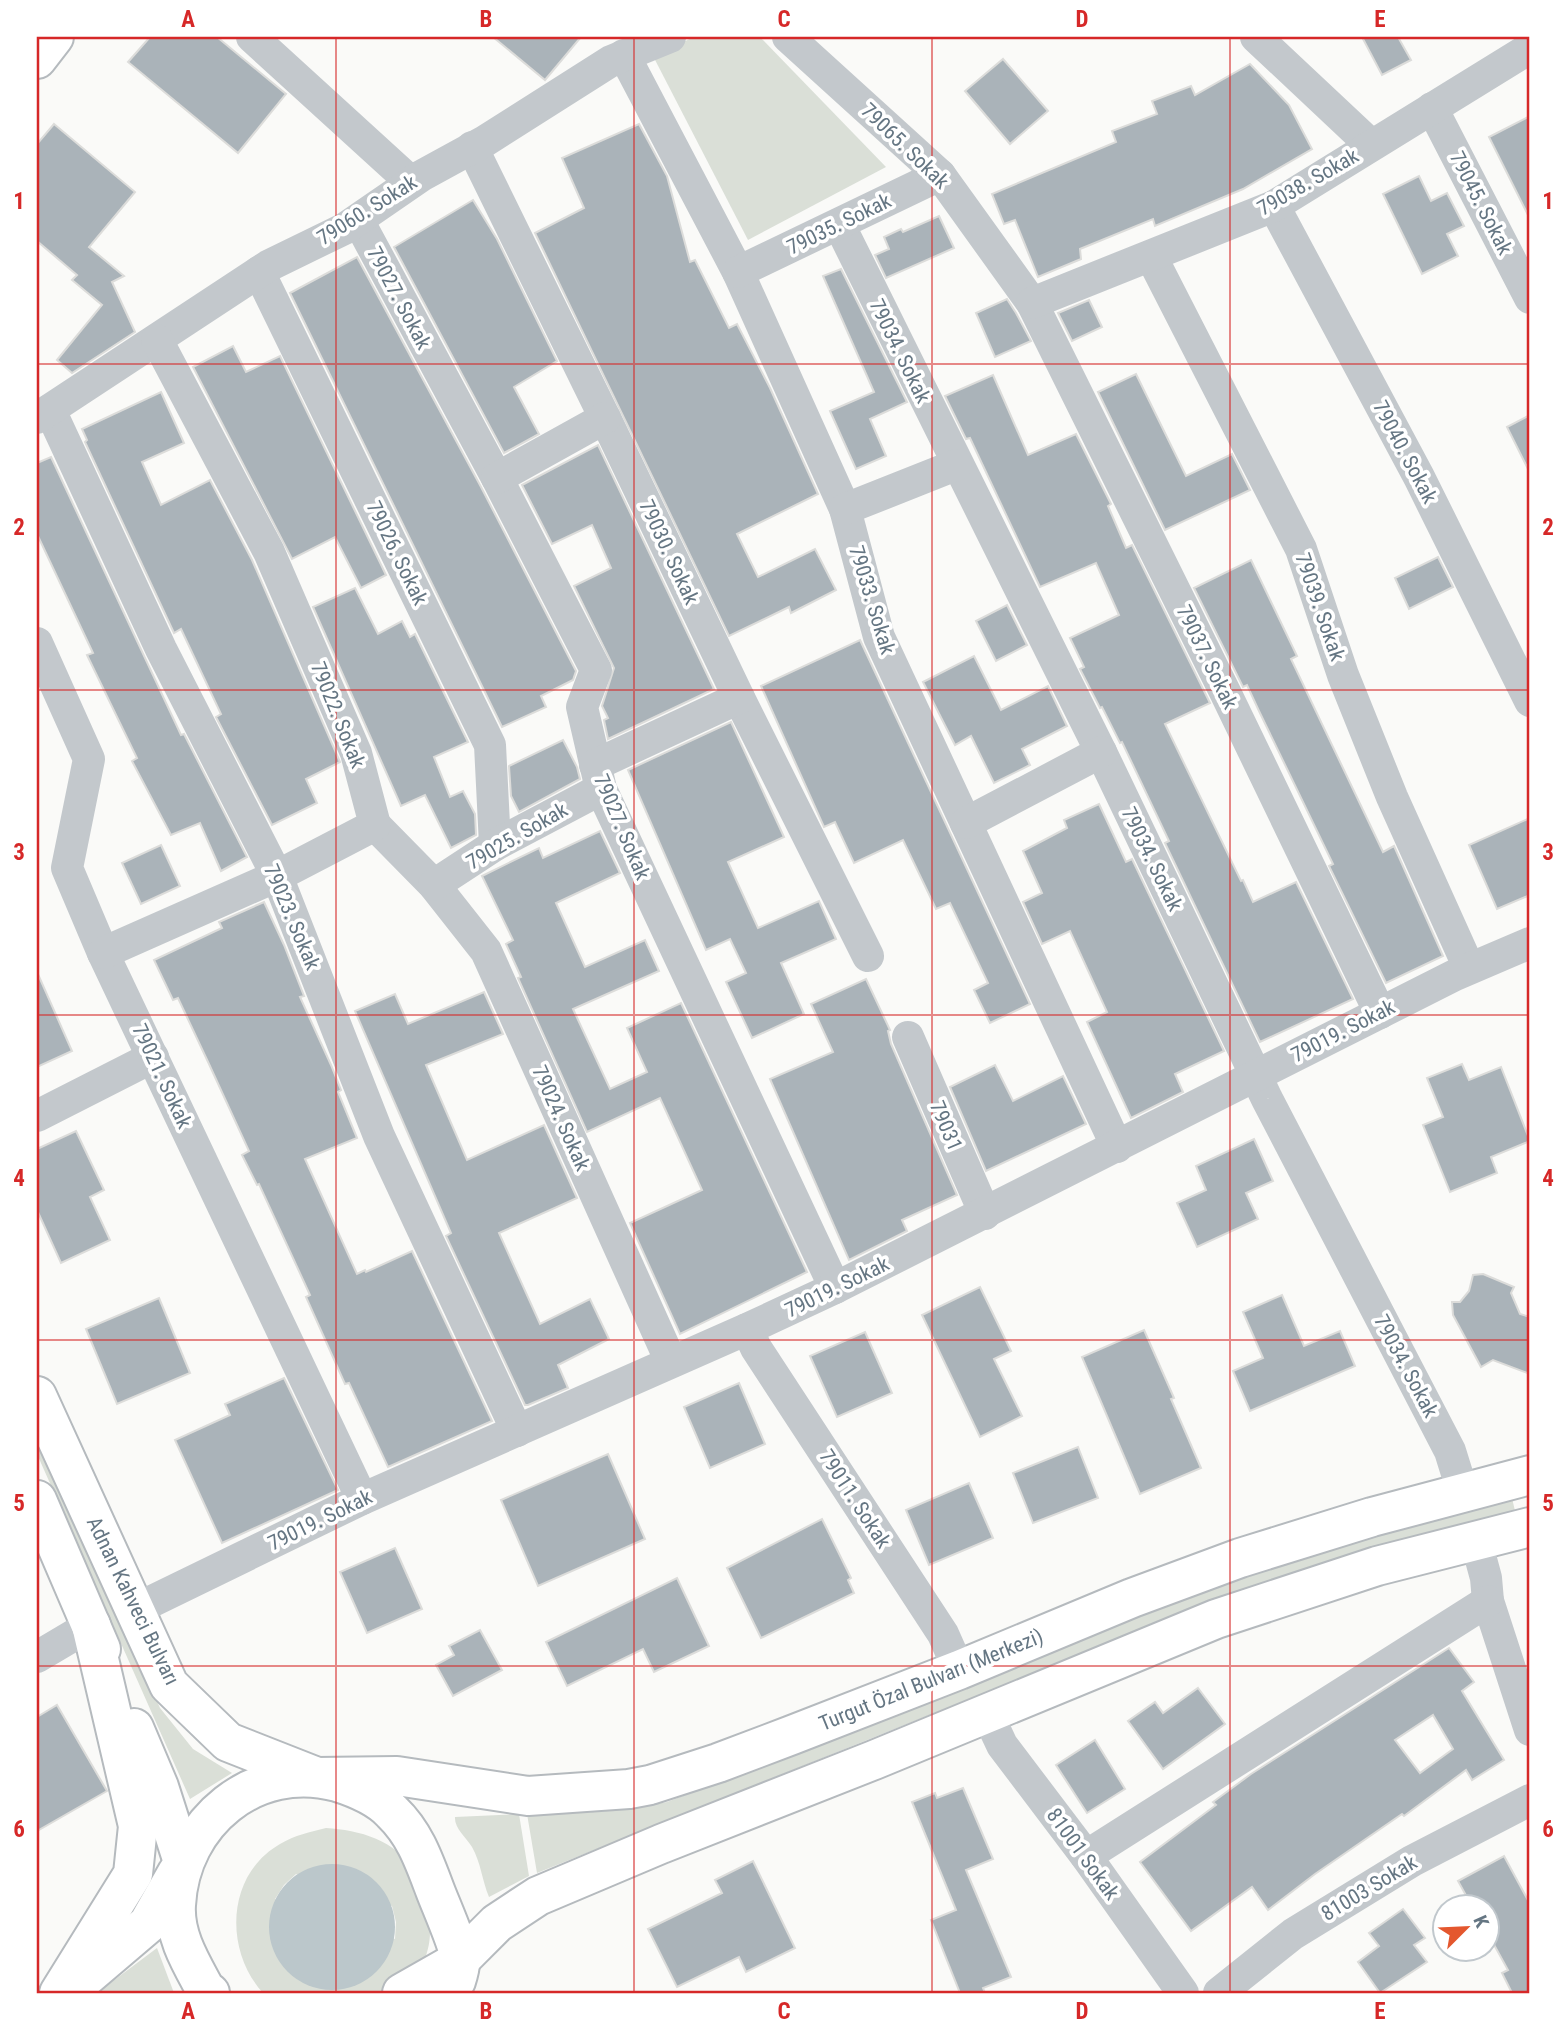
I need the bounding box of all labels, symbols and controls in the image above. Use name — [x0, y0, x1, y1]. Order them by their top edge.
text: A — [181, 6, 195, 33]
text: B — [480, 6, 492, 33]
text: C — [777, 6, 791, 33]
text: D — [1076, 6, 1089, 33]
text: E — [1374, 6, 1386, 33]
street label: 79065. Sokak — [856, 98, 954, 194]
street label: 79038. Sokak — [1253, 143, 1363, 221]
street label: 79045. Sokak — [1445, 147, 1517, 259]
street label: 79060. Sokak — [313, 170, 422, 250]
text: 1 — [13, 188, 25, 215]
street label: 79035. Sokak — [783, 188, 895, 259]
text: 1 — [1542, 188, 1554, 215]
street label: 79027. Sokak — [362, 243, 436, 354]
street label: 79034. Sokak — [865, 295, 936, 407]
street label: 79040. Sokak — [1368, 397, 1442, 508]
street label: 79030. Sokak — [634, 496, 704, 609]
street label: 79026. Sokak — [362, 497, 433, 609]
text: 2 — [13, 514, 25, 541]
text: 2 — [1542, 514, 1554, 541]
street label: 79033. Sokak — [844, 543, 900, 658]
street label: 79039. Sokak — [1290, 550, 1350, 665]
street label: 79037. Sokak — [1172, 601, 1243, 713]
street label: 79022. Sokak — [306, 658, 370, 772]
street label: 79027. Sokak — [589, 770, 655, 884]
street label: 79025. Sokak — [462, 797, 572, 875]
street label: 79034. Sokak — [1117, 803, 1188, 915]
text: 3 — [13, 839, 25, 866]
text: 3 — [1542, 839, 1554, 866]
street label: 79023. Sokak — [259, 860, 325, 974]
street label: 79019. Sokak — [1287, 995, 1399, 1067]
street label: 79021. Sokak — [127, 1020, 197, 1133]
street label: 79024. Sokak — [527, 1062, 595, 1175]
street label: 79031 — [925, 1097, 967, 1155]
text: 4 — [13, 1165, 25, 1192]
text: 4 — [1542, 1165, 1554, 1192]
street label: 79019. Sokak — [781, 1251, 893, 1322]
street label: 79034. Sokak — [1369, 1311, 1443, 1422]
street label: 79011. Sokak — [814, 1445, 896, 1553]
street label: 79019. Sokak — [264, 1484, 376, 1555]
text: 5 — [13, 1490, 25, 1517]
text: 5 — [1542, 1490, 1554, 1517]
street label: Adnan Kahveci Bulvarı — [82, 1513, 184, 1689]
street label: Turgut Özal Bulvarı (Merkezi) — [816, 1624, 1046, 1736]
street label: 81001 Sokak — [1042, 1804, 1124, 1905]
text: 6 — [13, 1816, 25, 1843]
text: 6 — [1542, 1816, 1554, 1843]
street label: 81003 Sokak — [1317, 1850, 1422, 1926]
north arrow — [1430, 1894, 1500, 1964]
text: K — [1468, 1912, 1494, 1931]
text: A — [181, 1998, 195, 2025]
text: B — [480, 1998, 492, 2025]
text: C — [777, 1998, 791, 2025]
text: D — [1076, 1998, 1089, 2025]
text: E — [1374, 1998, 1386, 2025]

